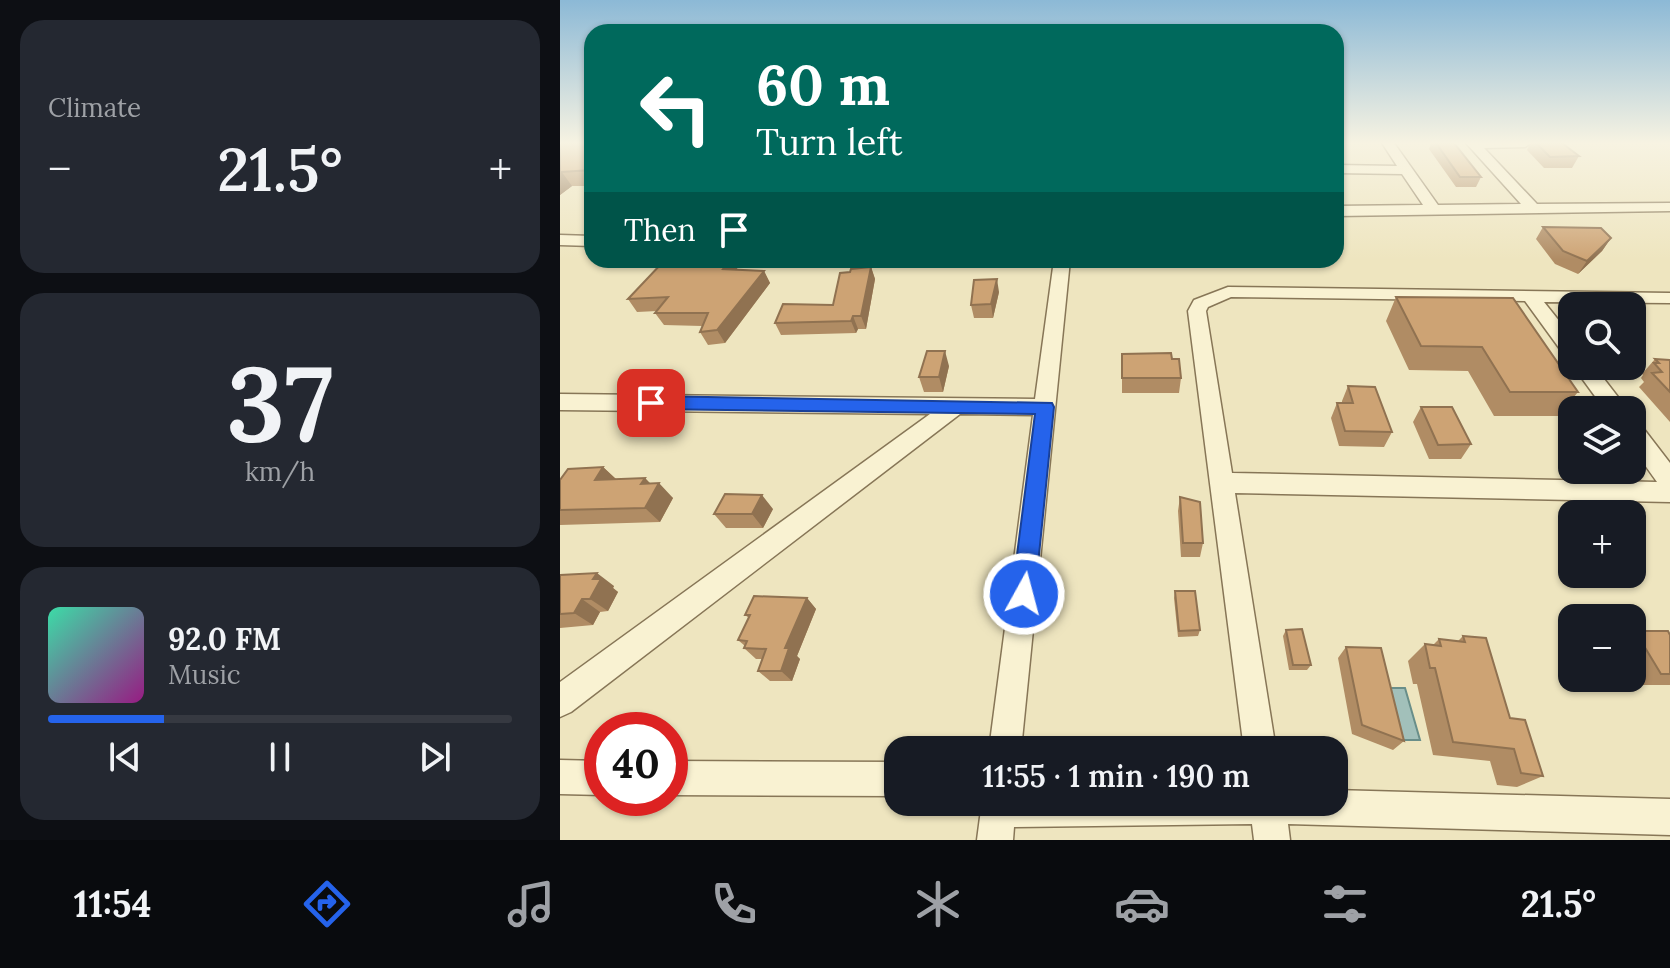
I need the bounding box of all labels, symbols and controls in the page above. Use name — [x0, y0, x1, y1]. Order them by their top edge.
text: 60 m — [756, 49, 890, 120]
icon: left — [624, 56, 728, 160]
text: Climate — [48, 91, 141, 124]
text: Turn left — [756, 119, 903, 165]
text: 21.5° — [217, 131, 343, 207]
text: − — [48, 141, 71, 197]
text: + — [489, 141, 512, 197]
icon: arrive — [712, 208, 756, 252]
text: Then — [624, 211, 696, 249]
map controls — [1558, 292, 1646, 692]
button: search — [1558, 292, 1646, 380]
text: 37 — [226, 336, 334, 469]
pin — [617, 369, 685, 437]
icon: arrive — [629, 381, 673, 425]
button: layers — [1558, 396, 1646, 484]
text: km/h — [245, 455, 315, 488]
button: + — [1558, 500, 1646, 588]
position arrow — [982, 552, 1066, 636]
button: − — [1558, 604, 1646, 692]
text: 92.0 FM — [168, 620, 281, 658]
text: Music — [168, 658, 241, 691]
speed limit sign: 40 — [584, 712, 688, 816]
icon: previous — [103, 735, 147, 779]
icon: pause — [258, 735, 302, 779]
icon: next — [413, 735, 457, 779]
text: 11:55 · 1 min · 190 m — [982, 757, 1250, 795]
icon: directions — [299, 876, 355, 932]
icon: music — [503, 876, 559, 932]
icon: phone — [706, 876, 762, 932]
icon: climate — [910, 876, 966, 932]
icon: car — [1114, 876, 1170, 932]
icon: filters — [1317, 876, 1373, 932]
text: 11:54 — [74, 881, 152, 927]
text: 21.5° — [1521, 881, 1596, 927]

